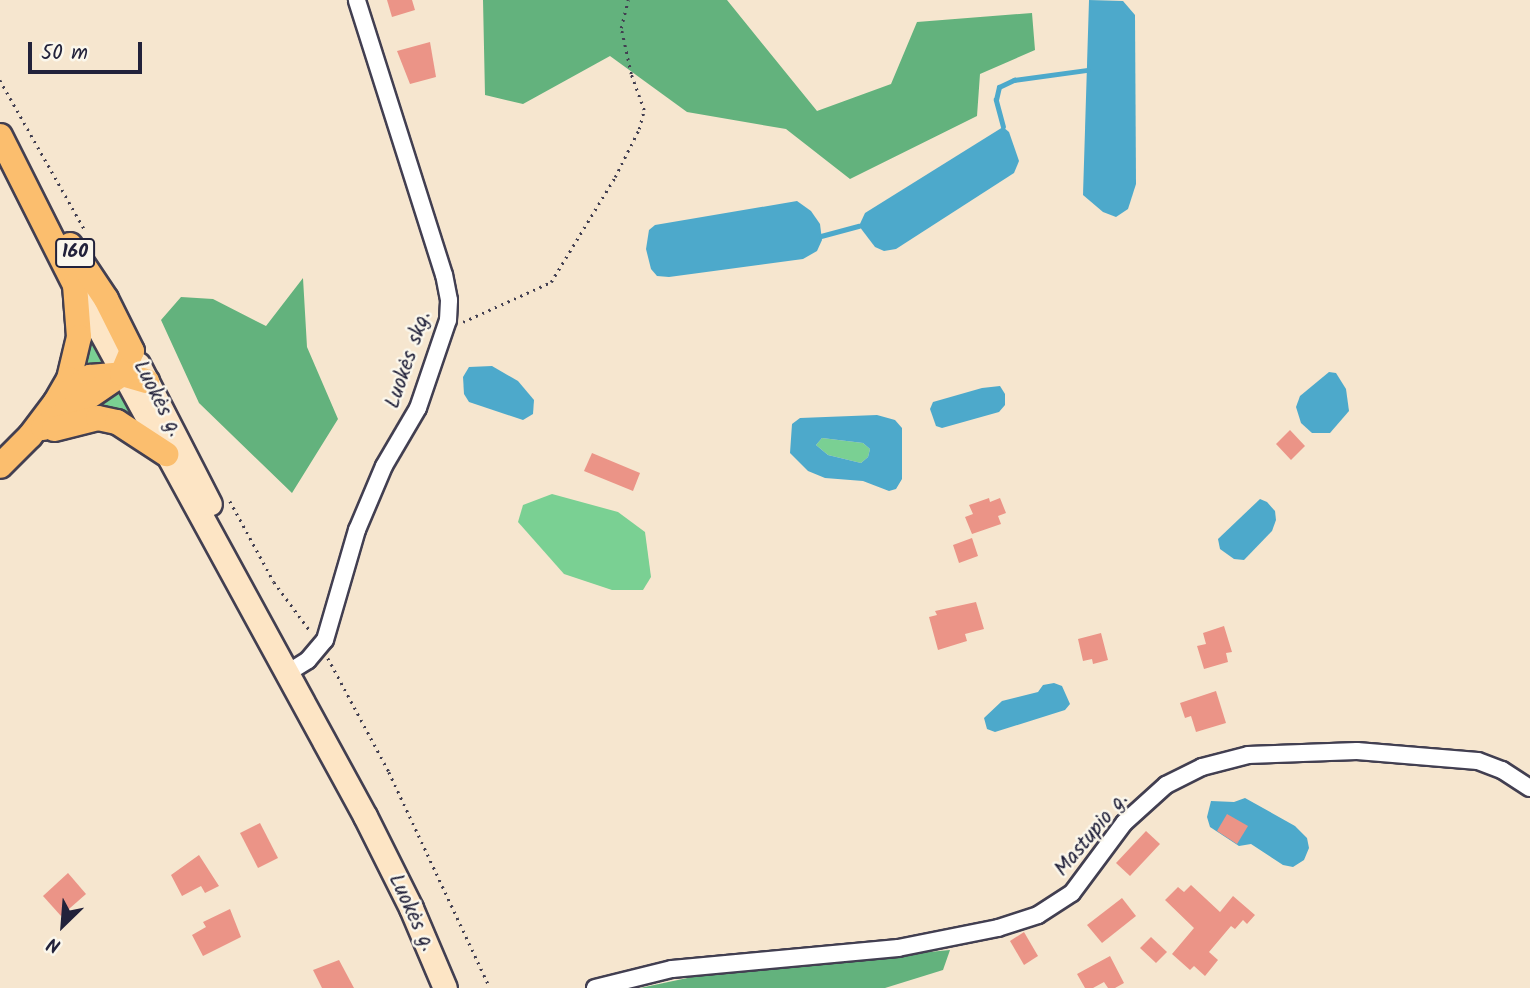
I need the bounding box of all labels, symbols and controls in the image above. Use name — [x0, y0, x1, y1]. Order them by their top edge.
scale bar — [32, 28, 145, 72]
text: 50 m — [41, 37, 88, 70]
road number: 160 — [54, 238, 96, 268]
street label: Luokės skg. — [381, 308, 437, 412]
street label: Luokės g. — [127, 357, 187, 441]
street label: Mastupio g. — [1050, 788, 1134, 882]
street label: Luokės g. — [382, 870, 440, 956]
north arrow — [28, 890, 98, 960]
text: N — [42, 928, 66, 960]

